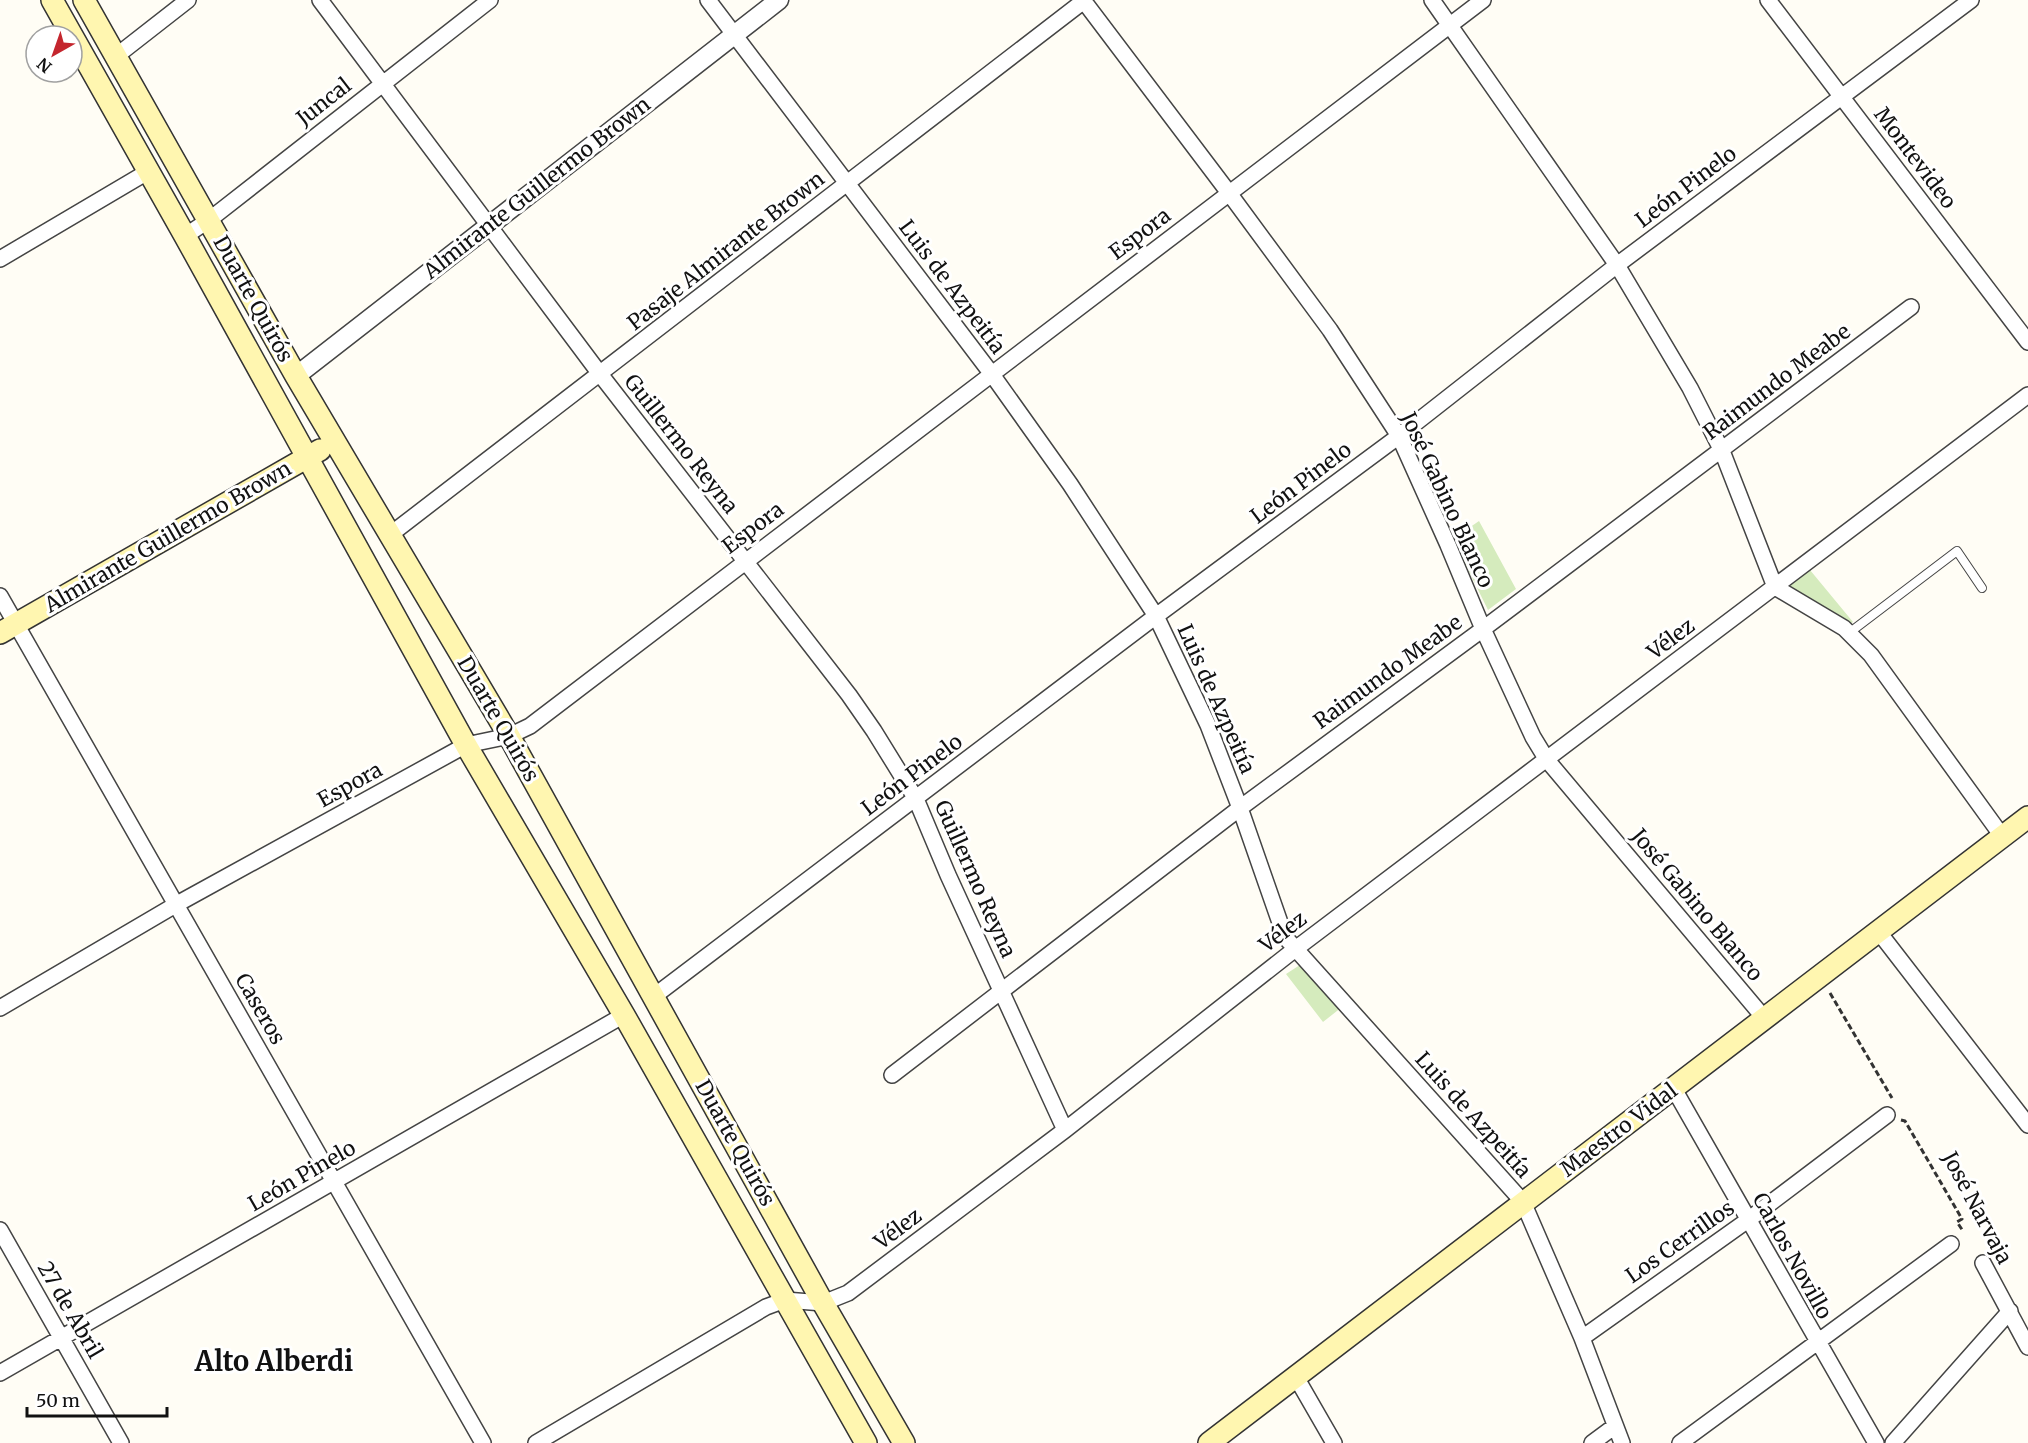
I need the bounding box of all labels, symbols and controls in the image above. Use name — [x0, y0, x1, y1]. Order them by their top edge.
north arrow — [24, 24, 84, 84]
text: N — [33, 54, 56, 77]
street label: Juncal — [290, 71, 357, 132]
street label: Almirante Guillermo Brown — [417, 91, 656, 285]
street label: Montevideo — [1868, 101, 1962, 214]
street label: León Pinelo — [1630, 140, 1742, 233]
street label: Pasaje Almirante Brown — [622, 165, 830, 336]
street label: Espora — [1104, 202, 1176, 265]
street label: Luis de Azpeitía — [893, 214, 1012, 359]
street label: Duarte Quirós — [208, 231, 299, 367]
street label: Raimundo Meabe — [1698, 318, 1856, 446]
street label: Guillermo Reyna — [619, 369, 744, 519]
street label: José Gabino Blanco — [1394, 407, 1500, 592]
street label: León Pinelo — [1245, 436, 1357, 529]
street label: Almirante Guillermo Brown — [39, 455, 296, 619]
street label: Espora — [717, 496, 789, 559]
street label: Raimundo Meabe — [1308, 609, 1467, 735]
street label: Vélez — [1641, 612, 1700, 666]
street label: Luis de Azpeitía — [1171, 620, 1261, 778]
street label: Duarte Quirós — [452, 651, 545, 786]
street label: León Pinelo — [856, 728, 968, 821]
street label: Espora — [313, 756, 387, 813]
street label: Guillermo Reyna — [929, 796, 1022, 962]
street label: José Gabino Blanco — [1625, 822, 1769, 986]
street label: Vélez — [1253, 905, 1312, 959]
street label: Caseros — [229, 968, 292, 1049]
street label: Luis de Azpeitía — [1410, 1046, 1537, 1183]
street label: Duarte Quirós — [690, 1075, 781, 1211]
street label: Maestro Vidal — [1555, 1077, 1683, 1182]
street label: León Pinelo — [243, 1134, 360, 1217]
street label: José Narvaja — [1936, 1146, 2018, 1269]
street label: Carlos Novillo — [1747, 1188, 1838, 1324]
street label: Los Cerrillos — [1620, 1194, 1739, 1289]
street label: Vélez — [868, 1202, 927, 1256]
street label: 27 de Abril — [32, 1256, 109, 1363]
district label: Alto Alberdi — [194, 1344, 353, 1378]
scale bar — [27, 1380, 166, 1418]
text: 50 m — [36, 1389, 80, 1412]

